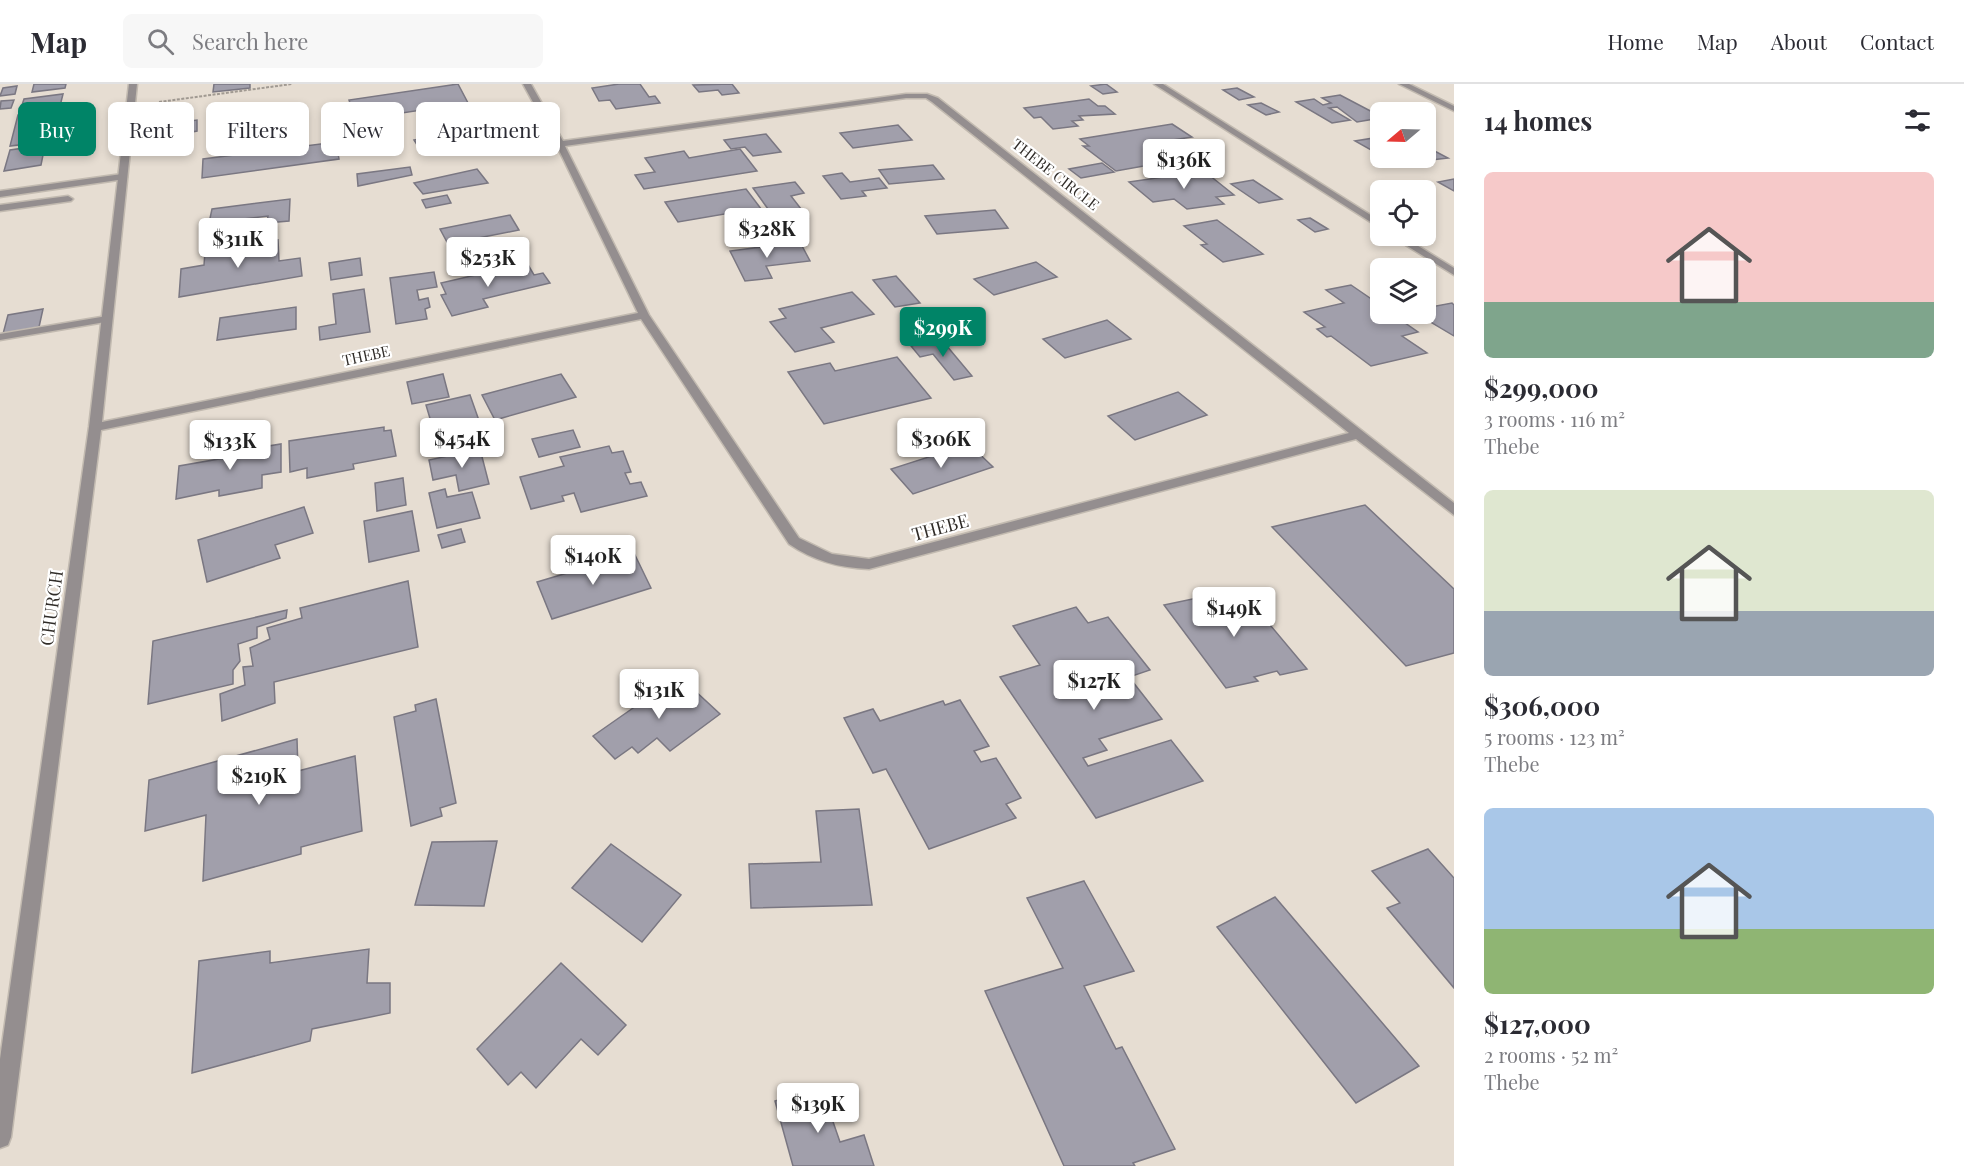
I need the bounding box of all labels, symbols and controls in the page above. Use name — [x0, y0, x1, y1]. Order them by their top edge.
search box — [123, 14, 543, 68]
text: Map — [30, 23, 87, 60]
icon: search — [144, 25, 177, 58]
text: Search here — [192, 26, 308, 56]
text: Home — [1608, 27, 1664, 55]
text: Map — [1697, 27, 1738, 55]
text: About — [1771, 27, 1827, 55]
text: Contact — [1860, 27, 1934, 55]
chip: Buy — [18, 102, 96, 156]
chip: Rent — [108, 102, 194, 156]
chip: Filters — [206, 102, 309, 156]
chip: New — [321, 102, 404, 156]
chip: Apartment — [416, 102, 560, 156]
north arrow — [1370, 102, 1436, 168]
map controls — [1370, 102, 1436, 324]
text: 14 homes — [1484, 103, 1592, 138]
icon: filters — [1901, 104, 1934, 137]
street label: THEBE CIRCLE — [1008, 134, 1104, 214]
pin: $136K — [1142, 139, 1226, 190]
text: $136K — [1157, 145, 1211, 172]
button: locate — [1370, 180, 1436, 246]
pin: $328K — [725, 208, 809, 259]
icon: home — [1655, 211, 1763, 319]
text: $328K — [738, 214, 796, 241]
pin: $311K — [196, 218, 280, 269]
text: $311K — [213, 224, 263, 251]
pin: $253K — [446, 237, 530, 288]
text: $253K — [460, 243, 516, 270]
button: layers — [1370, 258, 1436, 324]
pin: $299K — [901, 307, 985, 358]
text: $299K — [914, 313, 972, 340]
street label: THEBE — [340, 340, 392, 370]
text: $299,000 — [1484, 370, 1599, 405]
text: 3 rooms · 116 m² — [1484, 405, 1625, 432]
pin: $454K — [420, 418, 504, 469]
pin: $306K — [899, 418, 983, 469]
pin: $133K — [188, 420, 272, 471]
text: $454K — [434, 424, 490, 451]
text: $306K — [911, 424, 971, 451]
text: $133K — [204, 426, 256, 453]
text: Thebe — [1484, 432, 1540, 459]
street label: THEBE — [909, 508, 971, 546]
icon: home — [1655, 529, 1763, 637]
pin: $140K — [551, 535, 635, 586]
text: $140K — [565, 541, 621, 568]
street label: CHURCH — [34, 569, 68, 647]
pin: $149K — [1192, 587, 1276, 638]
text: $149K — [1206, 593, 1262, 620]
pin: $127K — [1052, 660, 1136, 711]
text: $127K — [1068, 666, 1120, 693]
pin: $131K — [617, 669, 701, 720]
text: $131K — [634, 675, 684, 702]
text: $306,000 — [1484, 688, 1600, 723]
text: 5 rooms · 123 m² — [1484, 723, 1625, 750]
text: Thebe — [1484, 750, 1540, 777]
pin: $219K — [217, 755, 301, 806]
text: $219K — [232, 761, 286, 788]
icon: home — [1655, 847, 1763, 955]
text: $127,000 — [1484, 1006, 1591, 1041]
text: 2 rooms · 52 m² — [1484, 1041, 1618, 1068]
text: Thebe — [1484, 1068, 1540, 1095]
pin: $139K — [776, 1083, 860, 1134]
text: $139K — [791, 1089, 845, 1116]

